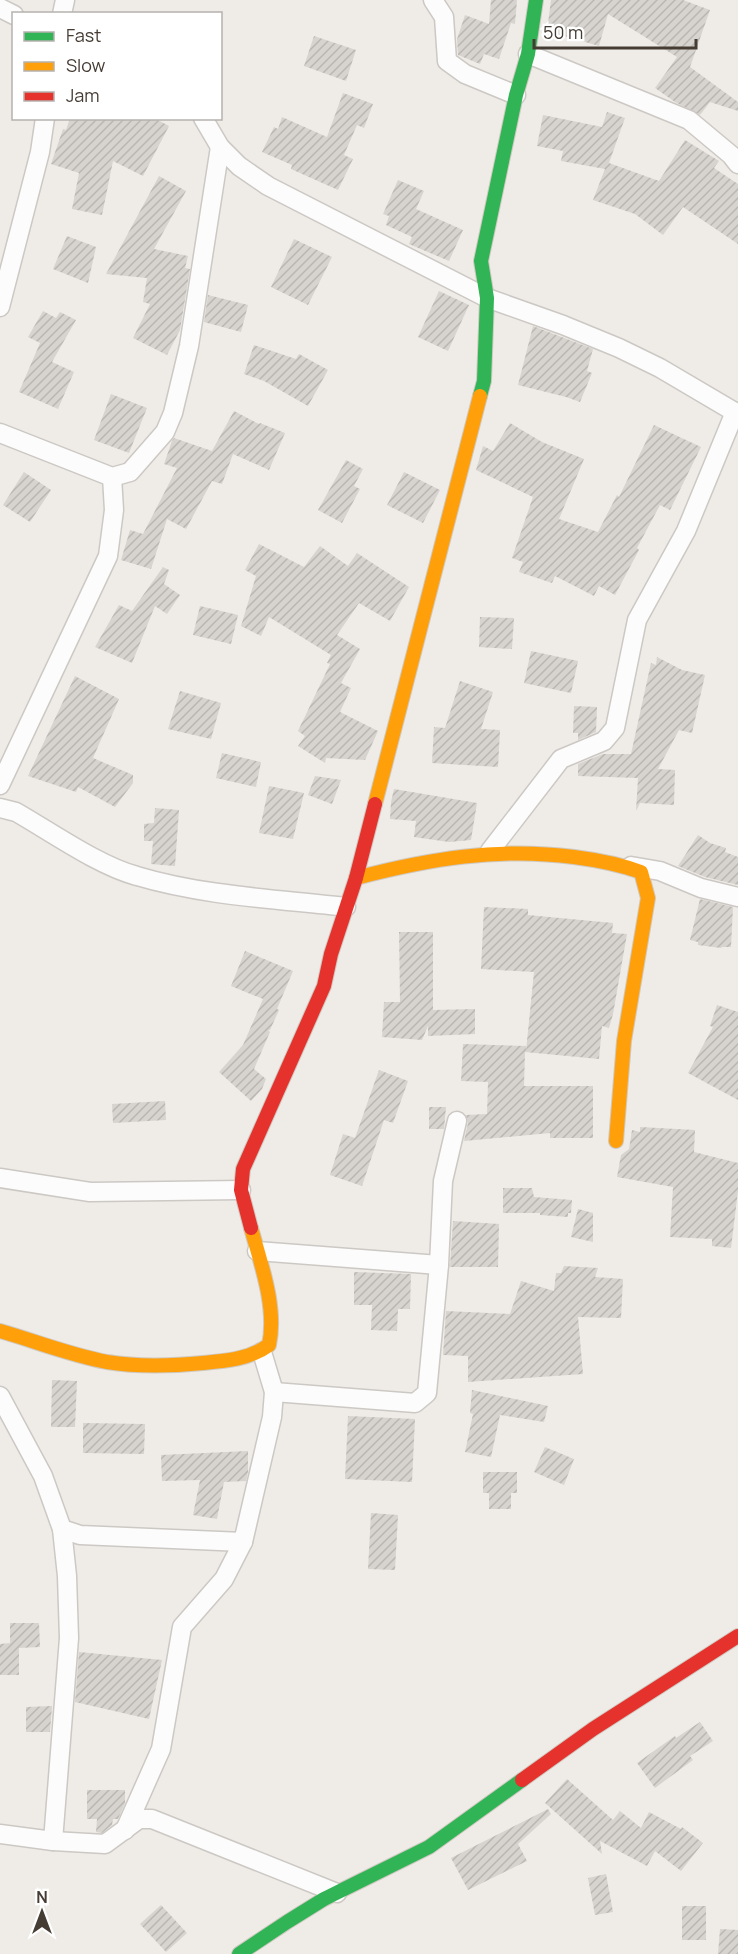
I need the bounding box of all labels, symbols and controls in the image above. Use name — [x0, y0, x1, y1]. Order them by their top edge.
legend — [12, 12, 222, 120]
scale bar — [534, 12, 696, 50]
text: 50 m — [543, 20, 583, 44]
text: Fast — [66, 23, 101, 47]
text: Slow — [66, 53, 106, 77]
text: Jam — [66, 83, 100, 107]
north arrow — [12, 1882, 72, 1942]
text: N — [36, 1886, 48, 1908]

